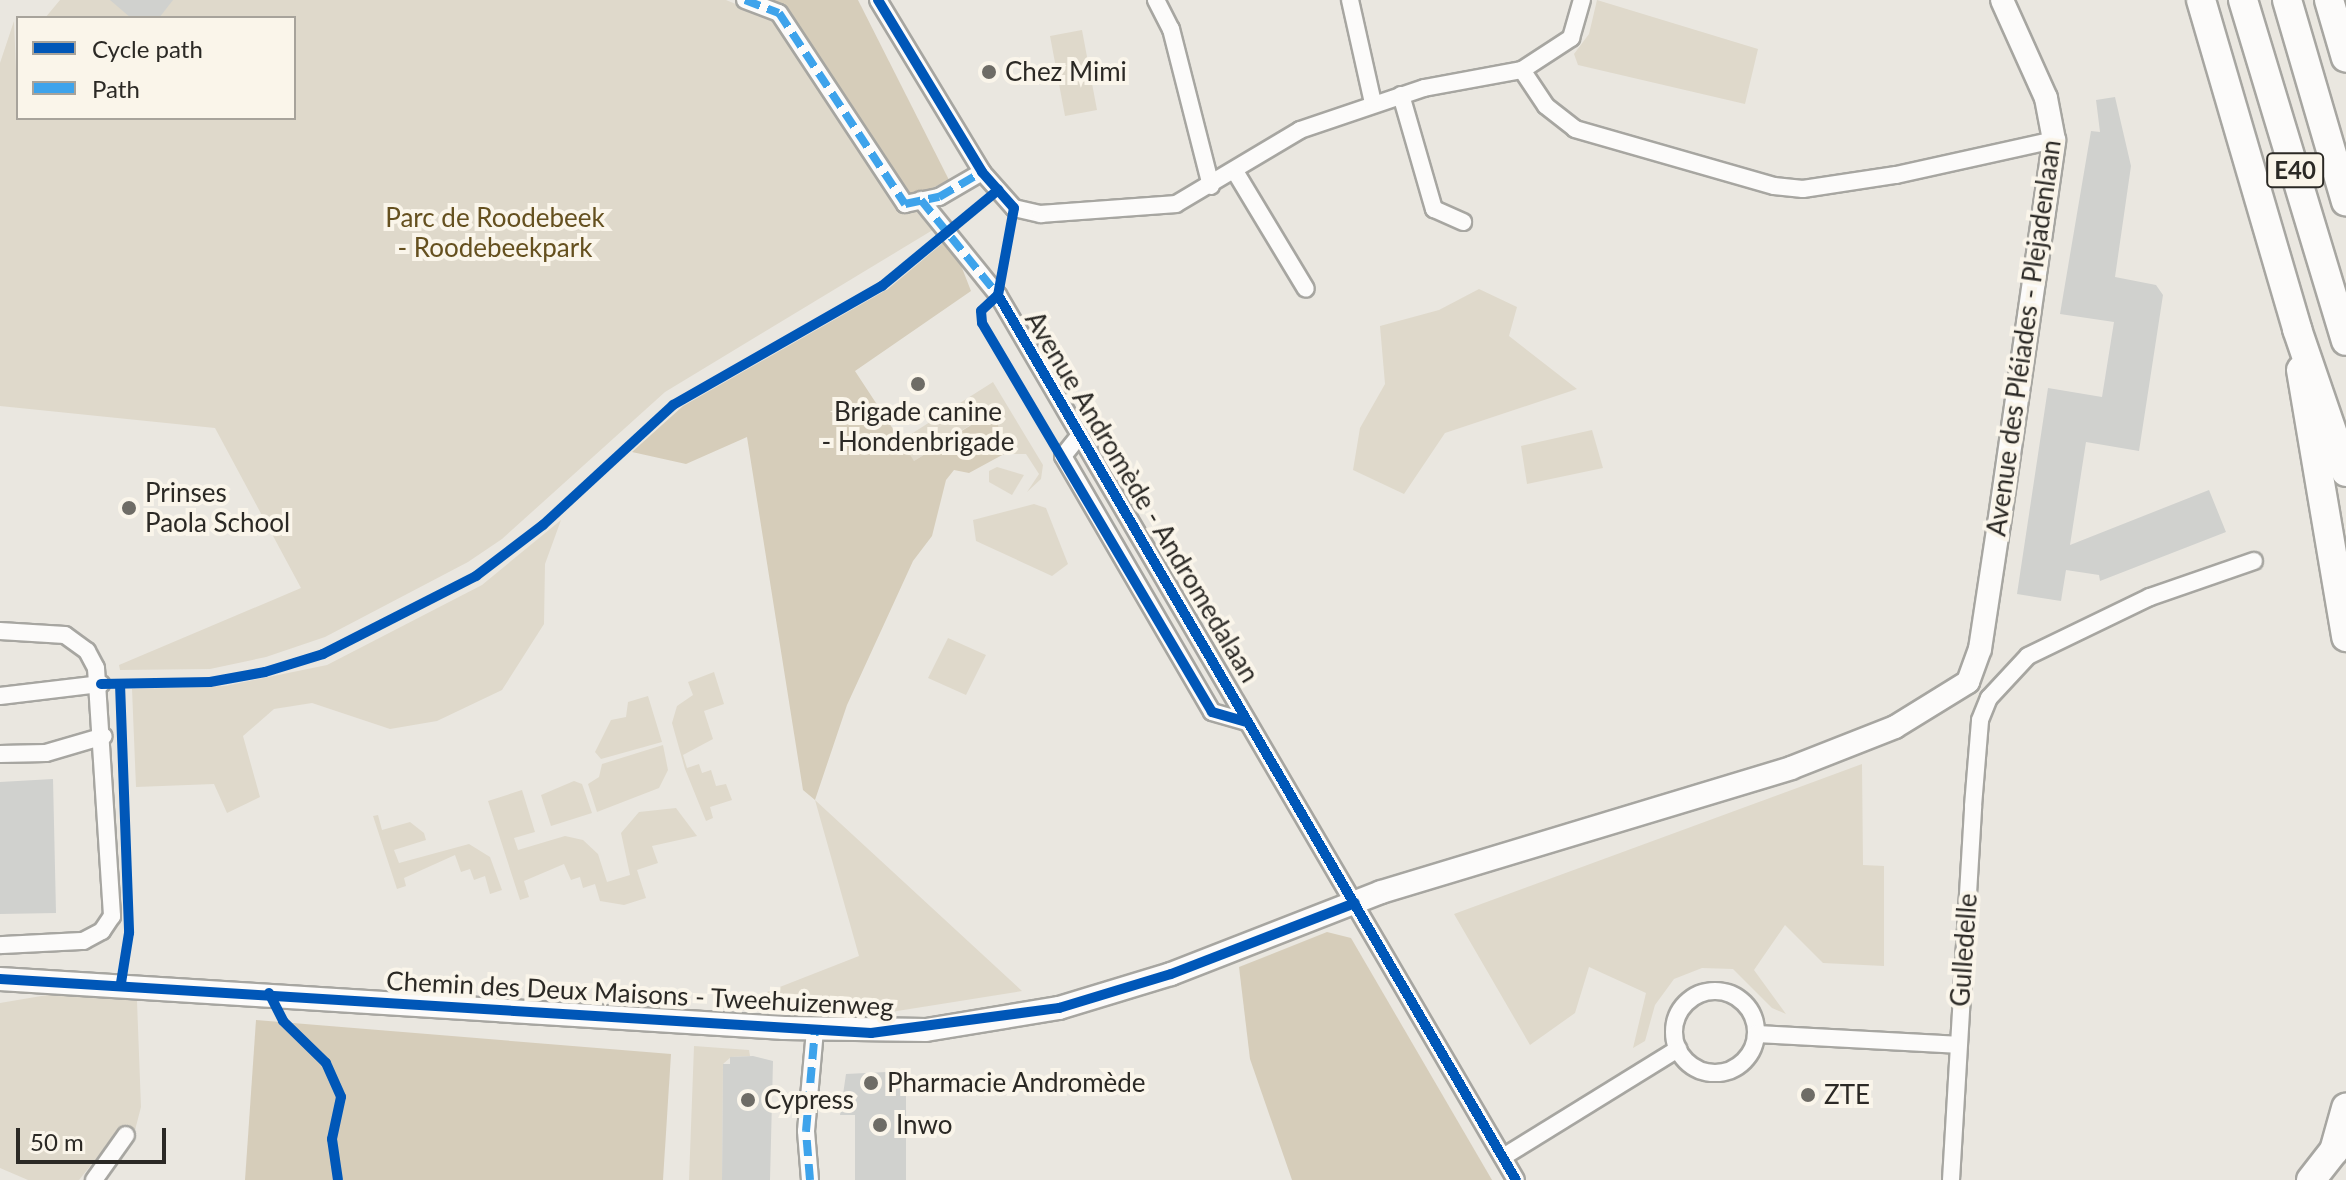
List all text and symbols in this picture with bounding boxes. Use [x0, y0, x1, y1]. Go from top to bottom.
legend [16, 16, 296, 120]
text: Cycle path [92, 34, 203, 63]
place label: Chez Mimi [1005, 56, 1127, 88]
marker: Chez Mimi [980, 63, 998, 81]
text: Path [92, 74, 140, 103]
street label: Avenue des Pléiades - Plejadenlaan [1981, 138, 2067, 538]
road number: E40 [2265, 150, 2325, 190]
park label: Parc de Roodebeek - Roodebeekpark [385, 202, 605, 264]
street label: Avenue Andromède - Andromedalaan [1018, 305, 1266, 689]
marker: Brigade canine - Hondenbrigade [909, 375, 927, 393]
place label: Brigade canine - Hondenbrigade [822, 396, 1014, 458]
place label: Prinses Paola School [145, 477, 290, 538]
marker: Prinses Paola School [120, 499, 138, 517]
street label: Gulledelle [1944, 892, 1984, 1008]
street label: Chemin des Deux Maisons - Tweehuizenweg [385, 965, 895, 1023]
place label: Pharmacie Andromède [887, 1067, 1146, 1099]
marker: Pharmacie Andromède [862, 1074, 880, 1092]
place label: ZTE [1824, 1079, 1870, 1111]
place label: Cypress [764, 1084, 854, 1116]
marker: ZTE [1799, 1086, 1817, 1104]
marker: Cypress [739, 1091, 757, 1109]
place label: Inwo [896, 1109, 953, 1141]
scale bar [20, 1112, 170, 1162]
marker: Inwo [871, 1116, 889, 1134]
text: 50 m [30, 1127, 84, 1156]

